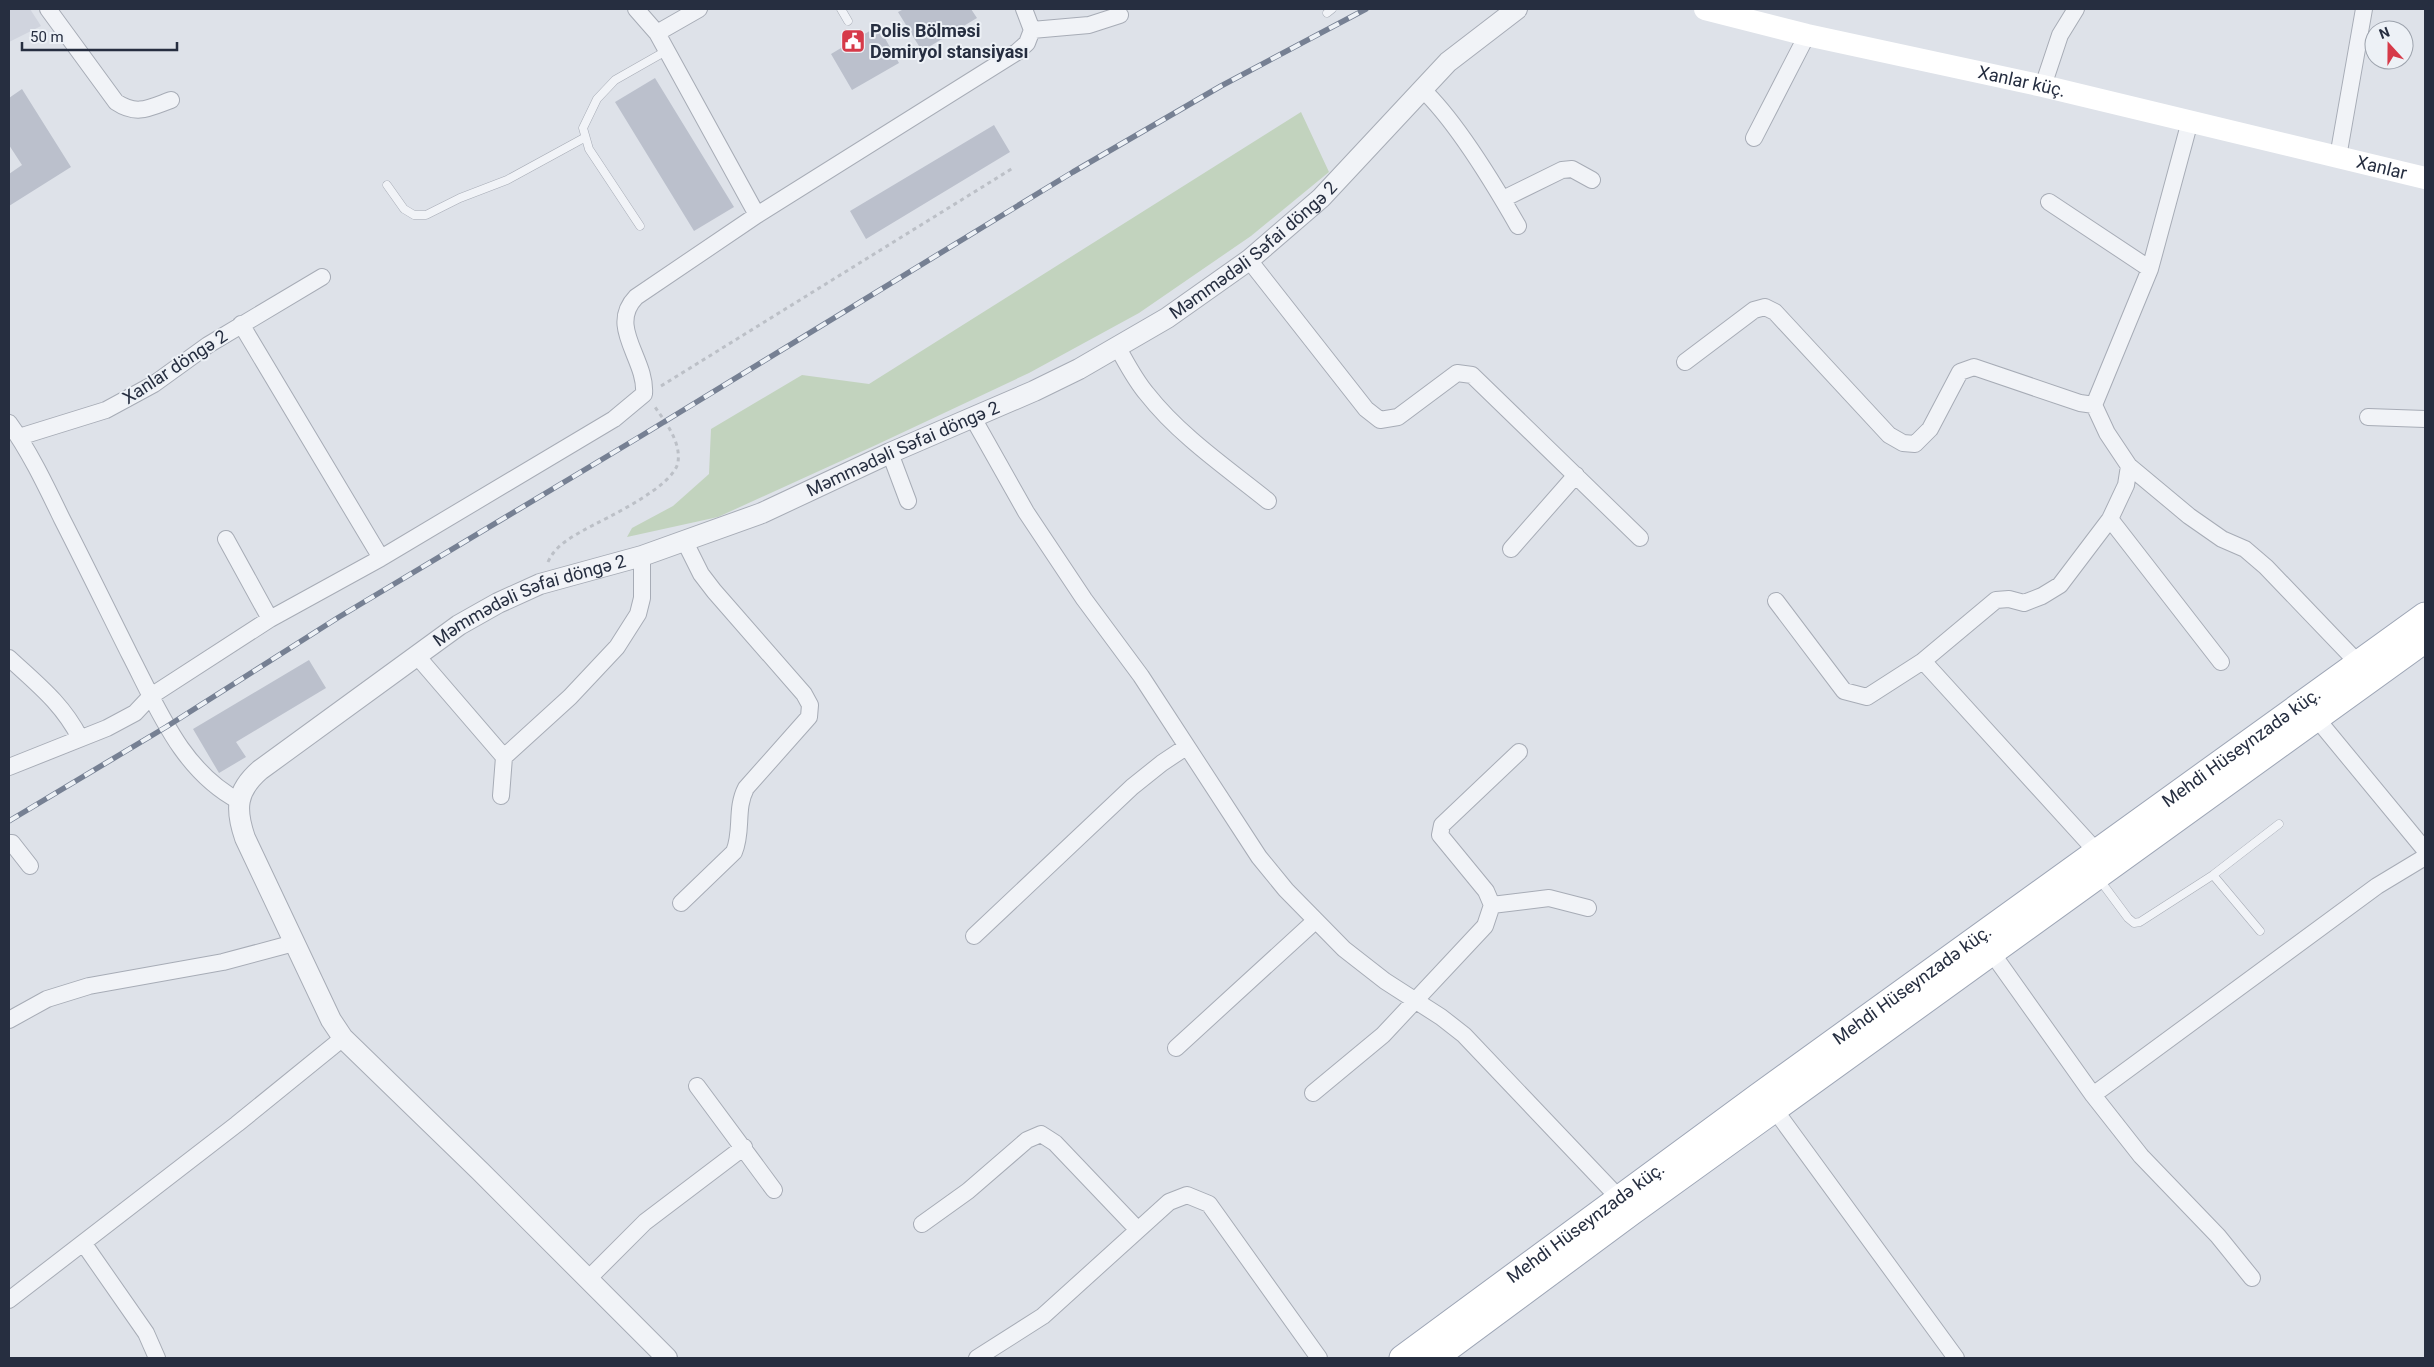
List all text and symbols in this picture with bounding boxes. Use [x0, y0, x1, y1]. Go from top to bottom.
scale bar [22, 20, 178, 52]
place label: Polis Bölməsi Dəmiryol stansiyası [870, 20, 1028, 62]
north arrow [2364, 20, 2414, 70]
text: N [2377, 24, 2392, 42]
text: 50 m [30, 28, 64, 46]
public building icon: Polis Bölməsi Dəmiryol stansiyası [840, 28, 866, 54]
street label: Xanlar küç. [1976, 61, 2068, 101]
street label: Xanlar [2354, 151, 2409, 183]
street label: Məmmədəli Səfai döngə 2 [1165, 177, 1341, 323]
street label: Xanlar döngə 2 [119, 325, 231, 408]
street label: Məmmədəli Səfai döngə 2 [803, 396, 1002, 501]
street label: Məmmədəli Səfai döngə 2 [429, 550, 628, 650]
street label: Mehdi Hüseynzadə küç. [2158, 683, 2324, 811]
street label: Mehdi Hüseynzadə küç. [1828, 920, 1995, 1049]
street label: Mehdi Hüseynzadə küç. [1502, 1158, 1668, 1287]

